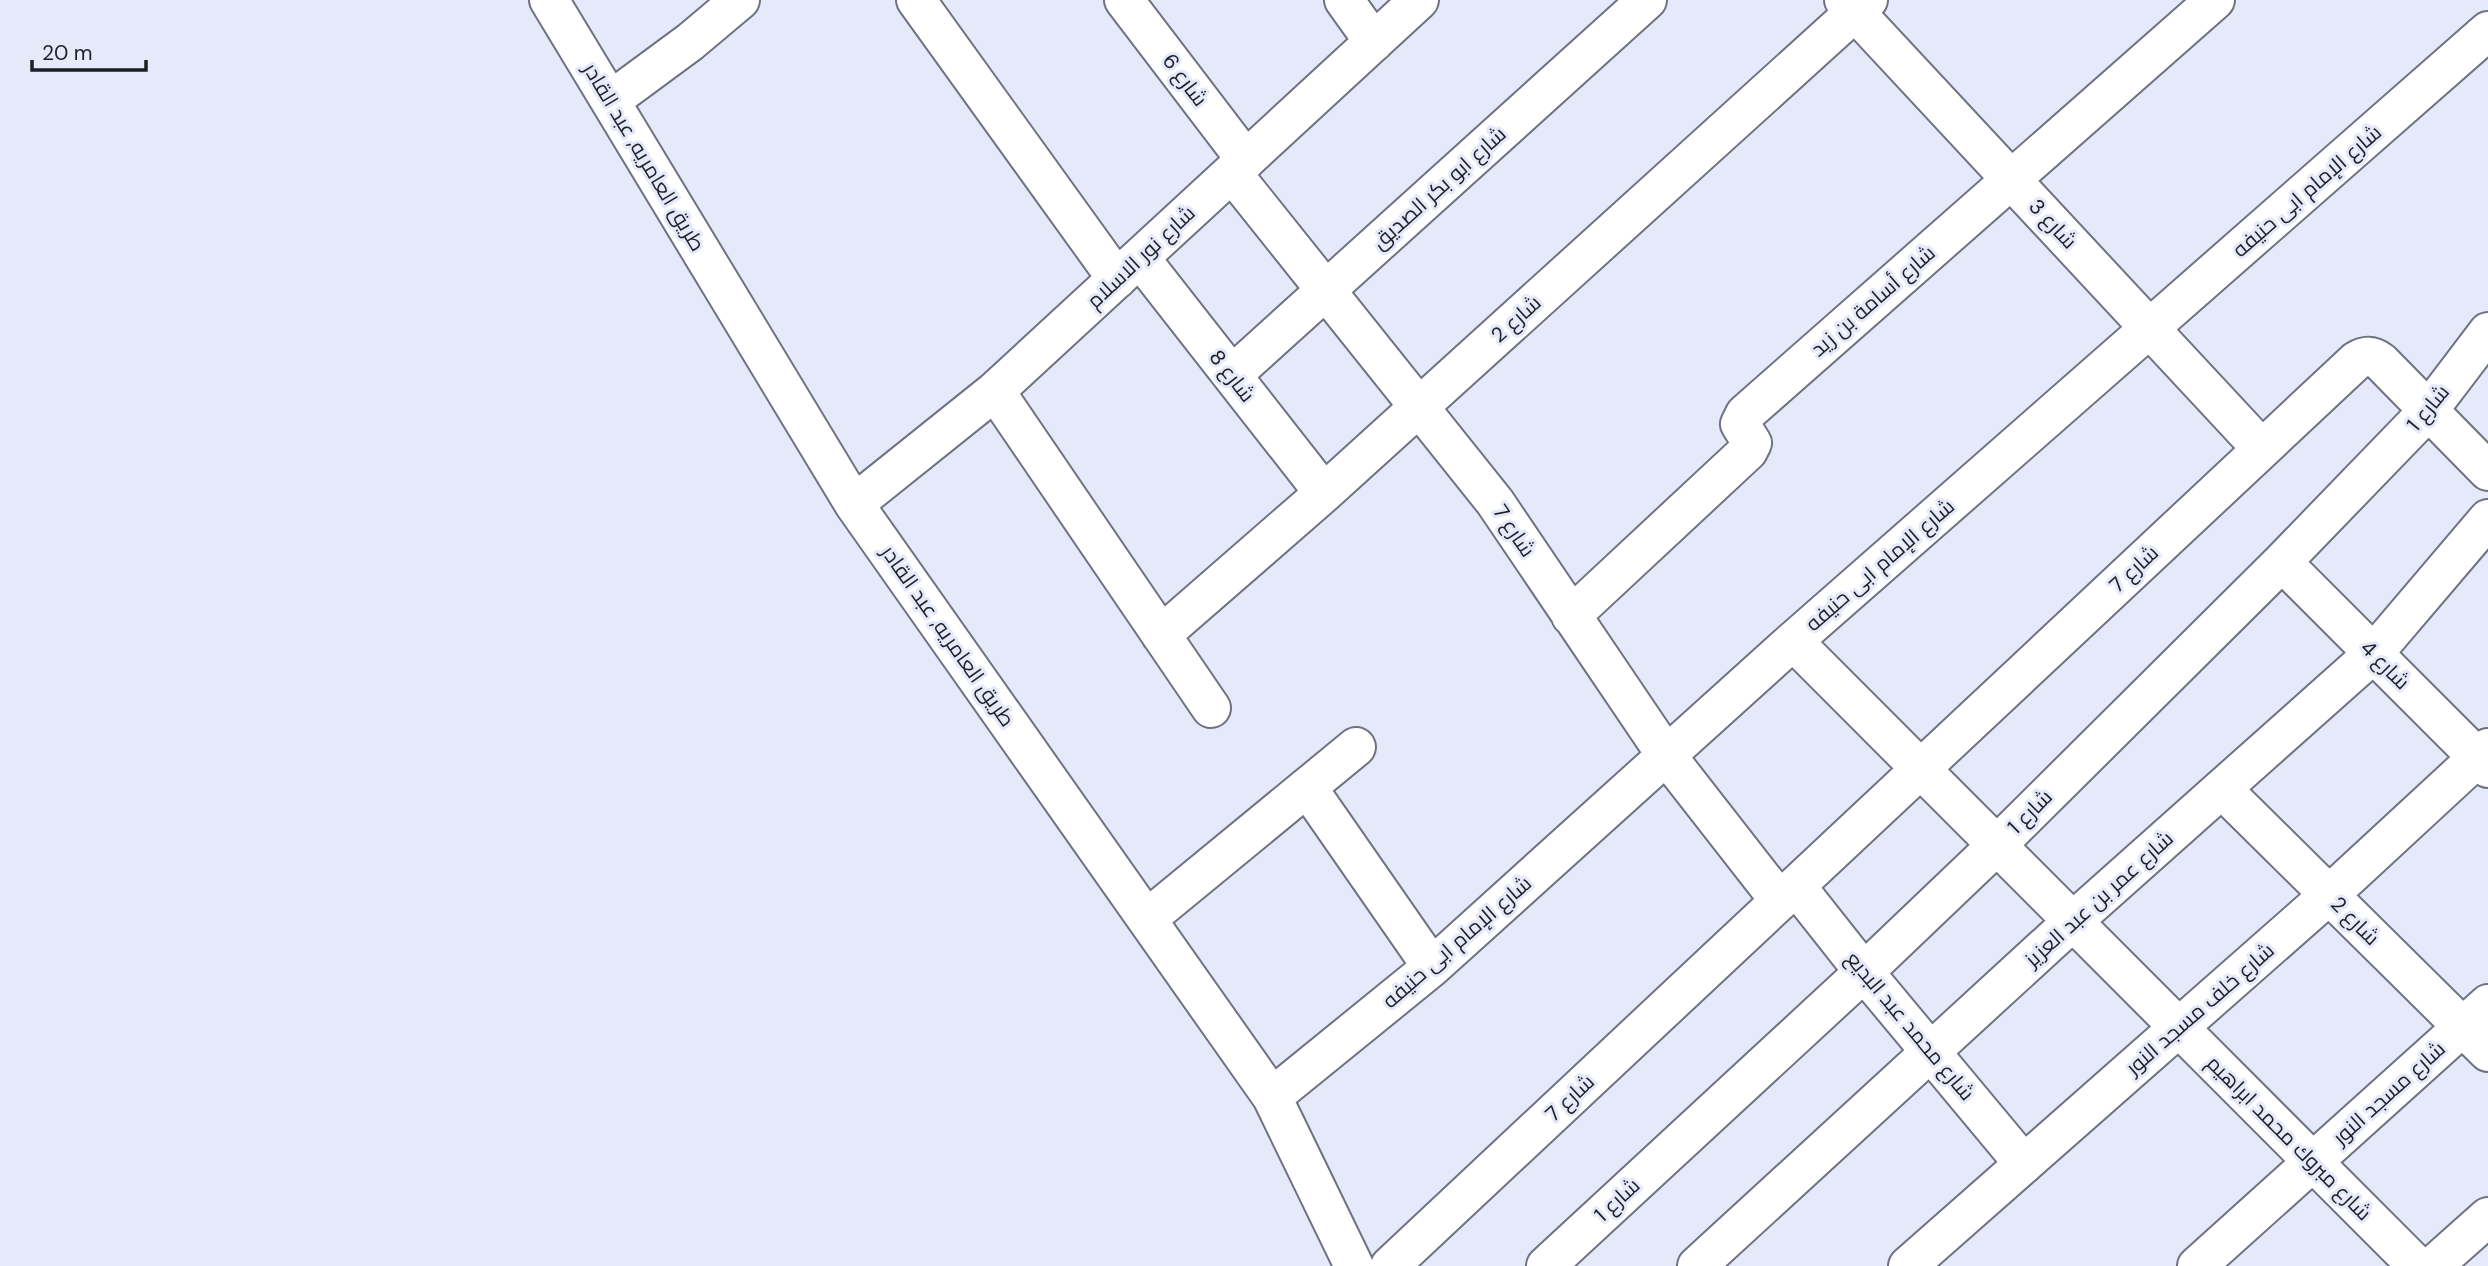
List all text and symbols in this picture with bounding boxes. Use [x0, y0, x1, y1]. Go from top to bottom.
scale bar [32, 28, 145, 72]
text: 20 m [42, 39, 93, 67]
street label: شارع 6 [1156, 48, 1214, 112]
street label: طريق العامريه, عبد القادر [576, 57, 711, 256]
street label: شارع الإمام ابى حنيفه [2227, 118, 2387, 264]
street label: شارع ابو بكر الصديق [1366, 120, 1512, 256]
street label: شارع 3 [2023, 193, 2083, 255]
street label: شارع نور الاسلام [1081, 199, 1201, 315]
street label: شارع أسامة بن زيد [1805, 239, 1941, 363]
street label: شارع 2 [1485, 289, 1547, 349]
street label: شارع 8 [1203, 344, 1261, 408]
street label: شارع 1 [2400, 379, 2456, 437]
street label: شارع الإمام ابى حنيفه [1800, 492, 1960, 638]
street label: شارع 7 [1486, 499, 1542, 563]
street label: طريق العامريه, عبد القادر [874, 539, 1021, 732]
street label: شارع 7 [2103, 539, 2165, 599]
street label: شارع 4 [2354, 634, 2416, 696]
street label: شارع 1 [2001, 783, 2059, 841]
street label: شارع عمر بن عبد العزيز [2018, 825, 2179, 974]
street label: شارع الإمام ابى حنيفه [1377, 869, 1537, 1015]
street label: شارع 2 [2324, 890, 2386, 952]
street label: شارع خلف مسجد النور [2119, 937, 2280, 1082]
street label: شارع محمد عبد البديع [1839, 946, 1981, 1106]
street label: شارع مسجد النور [2326, 1035, 2451, 1152]
street label: شارع مبروك محمد ابراهيم [2200, 1049, 2378, 1227]
street label: شارع 7 [1539, 1068, 1601, 1128]
street label: شارع 1 [1588, 1172, 1646, 1228]

